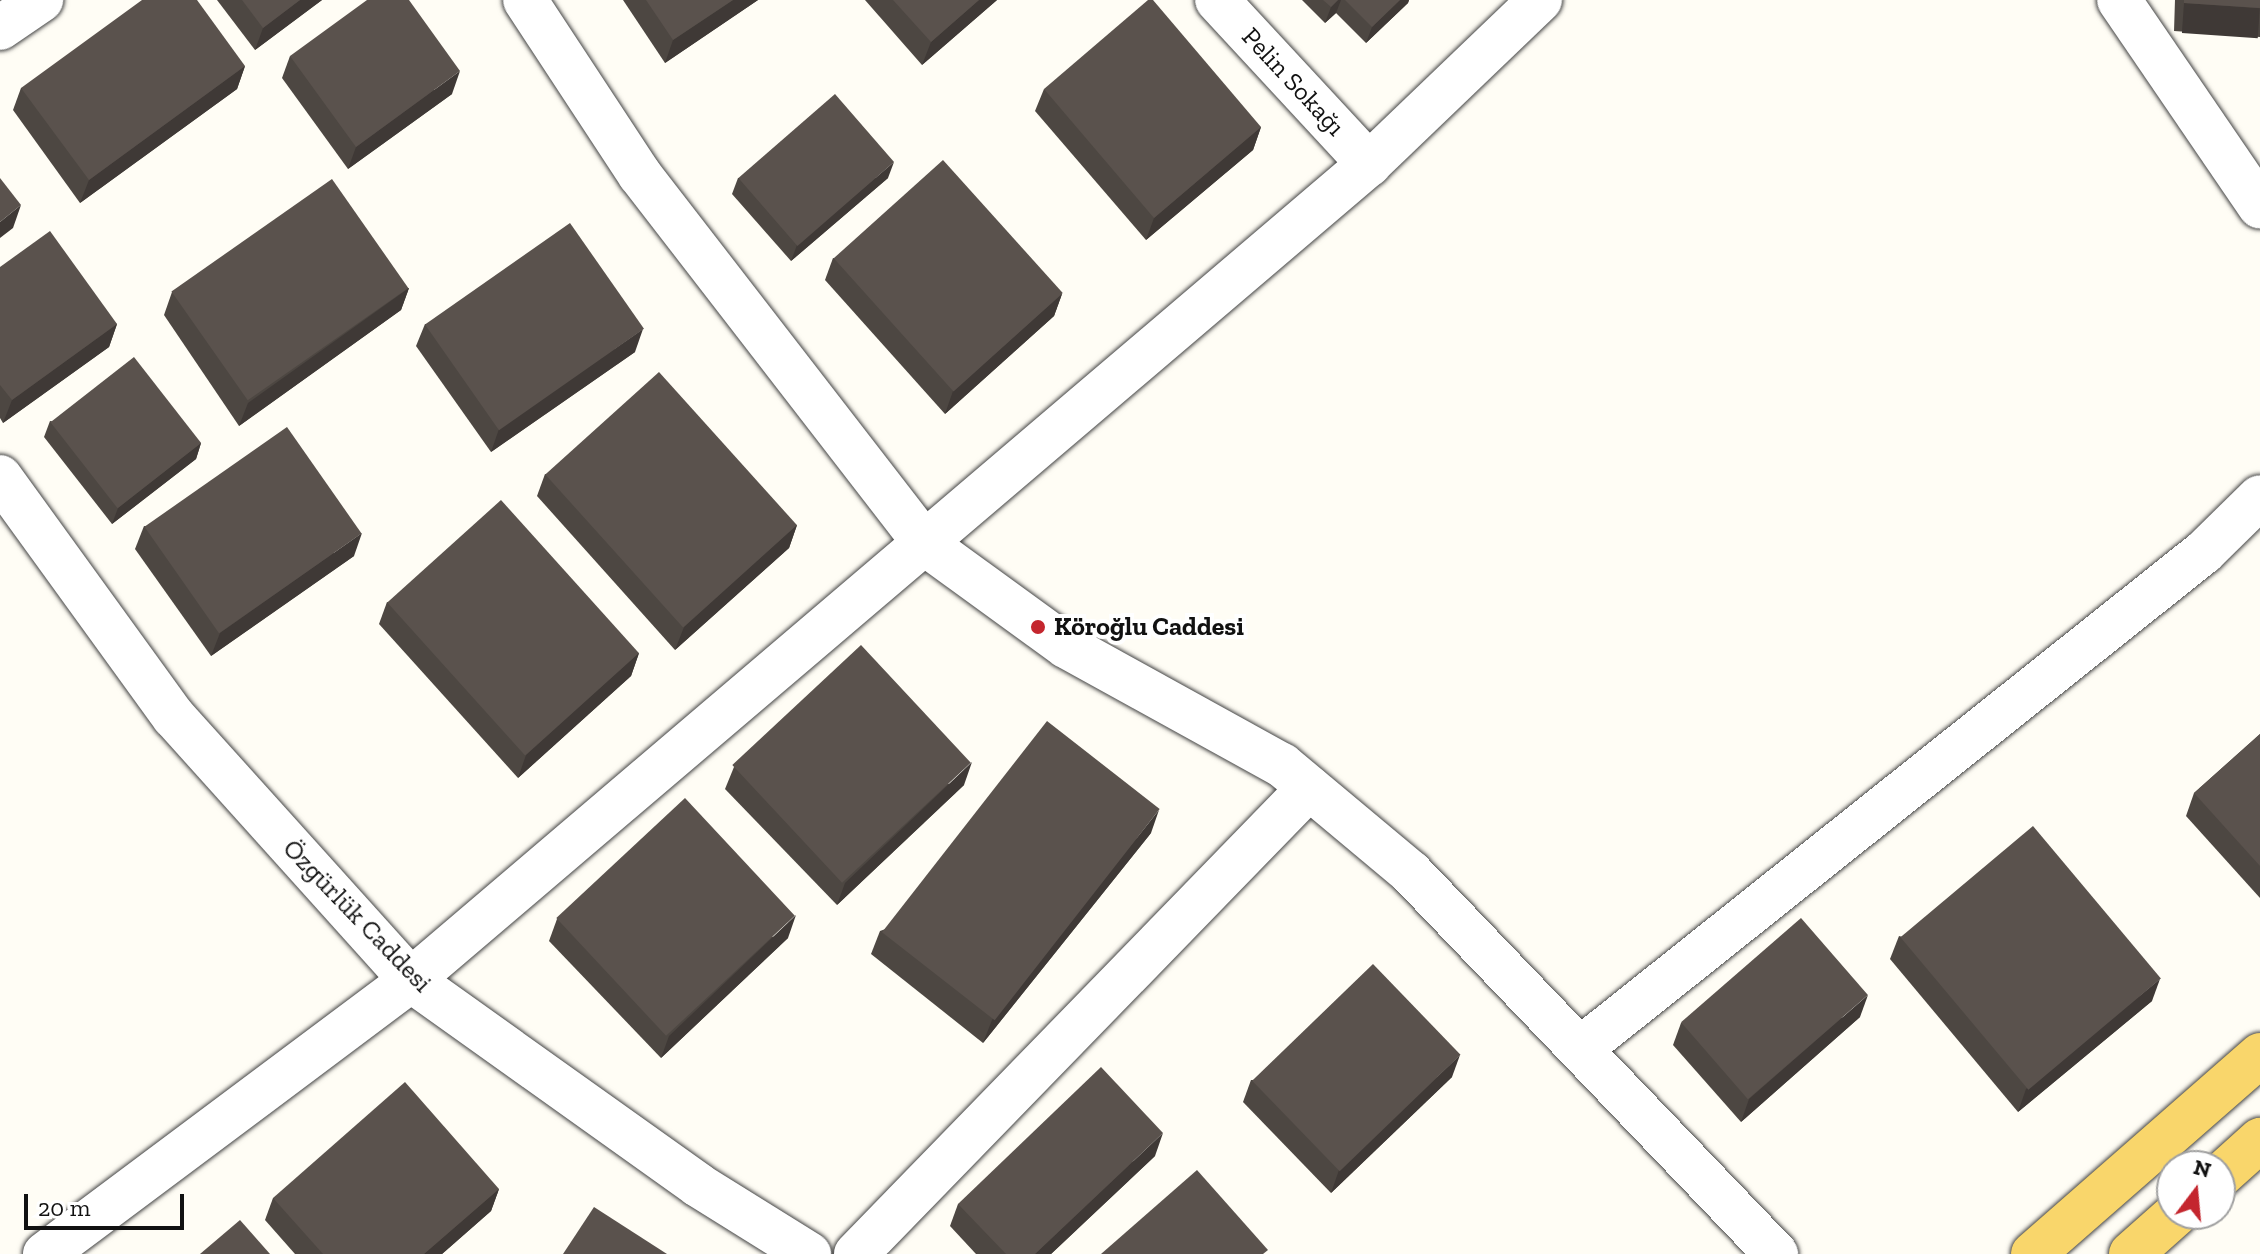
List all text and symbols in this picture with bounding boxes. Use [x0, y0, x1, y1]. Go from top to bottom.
street label: Pelin Sokağı [1235, 21, 1351, 143]
place label: Köroğlu Caddesi [1054, 611, 1244, 643]
marker: Köroğlu Caddesi [1029, 618, 1047, 636]
street label: Özgürlük Caddesi [276, 833, 438, 999]
north arrow [2156, 1150, 2236, 1230]
text: N [2190, 1153, 2214, 1184]
scale bar [28, 1178, 188, 1228]
text: 20 m [38, 1193, 90, 1222]

